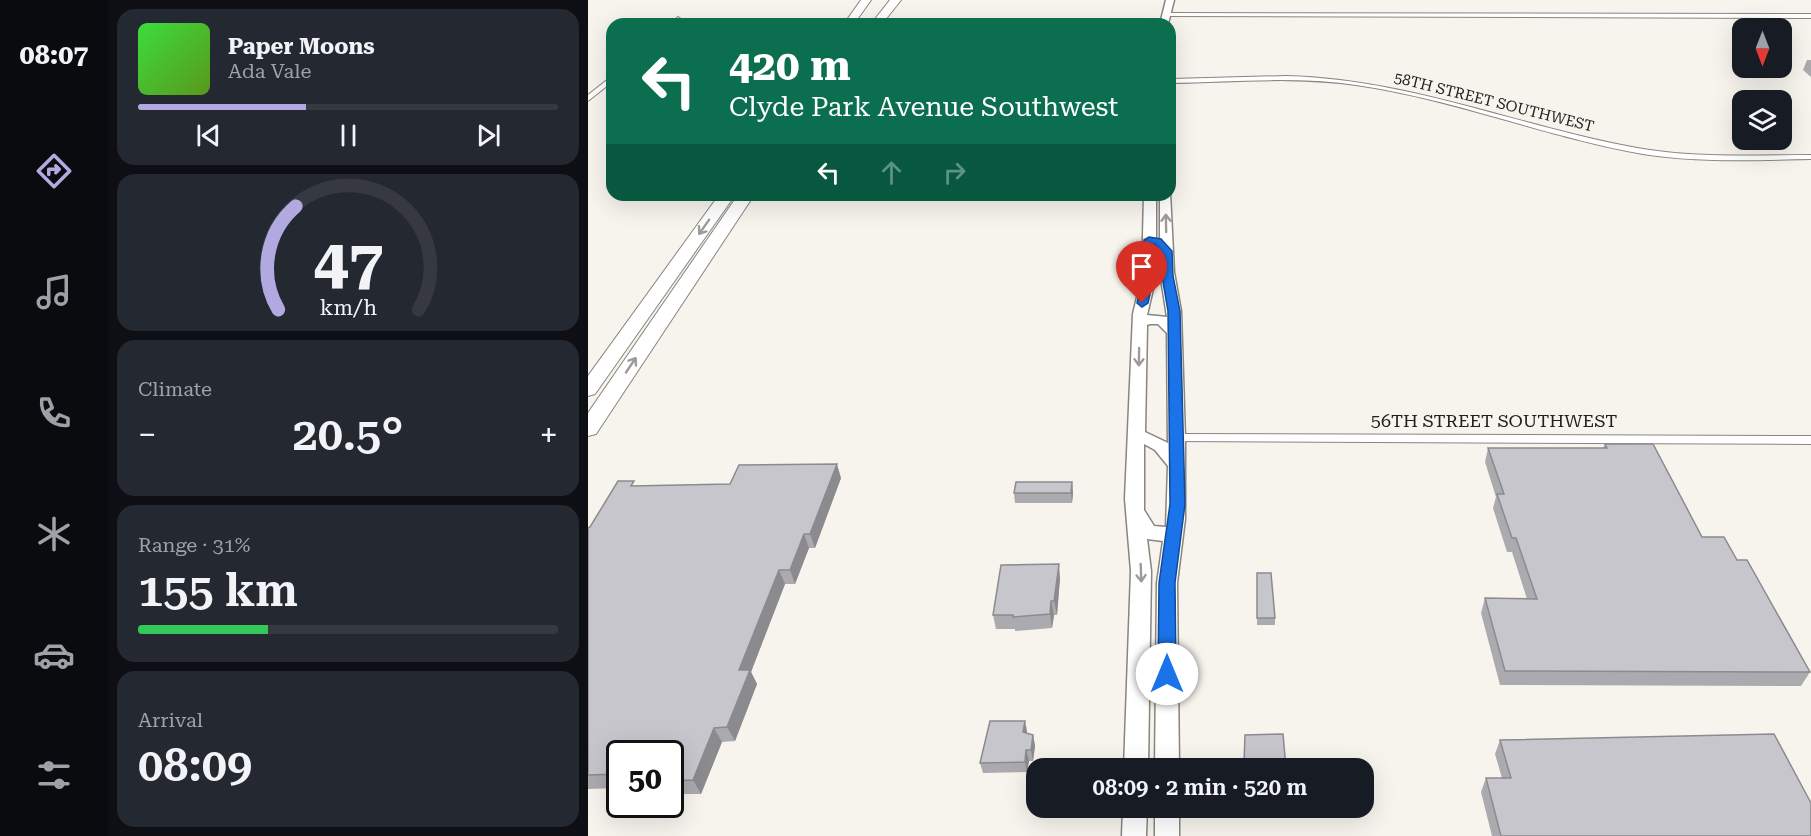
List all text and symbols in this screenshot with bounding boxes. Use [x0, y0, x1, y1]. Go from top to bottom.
north arrow [1732, 18, 1792, 78]
map controls [1732, 18, 1792, 150]
text: Paper Moons [228, 34, 375, 59]
text: 08:07 [20, 39, 88, 71]
text: 420 m [729, 41, 851, 90]
icon: left [630, 42, 708, 120]
text: Ada Vale [228, 59, 311, 83]
street label: 58TH STREET SOUTHWEST [1392, 68, 1596, 136]
button: layers [1732, 90, 1792, 150]
text: Clyde Park Avenue Southwest [729, 91, 1118, 123]
icon: previous [192, 119, 225, 152]
icon: pause [332, 119, 365, 152]
icon: next [472, 119, 505, 152]
icon: directions [33, 150, 75, 192]
icon: left [812, 156, 845, 189]
icon: ahead [875, 156, 908, 189]
icon: right [938, 156, 971, 189]
one-way arrow [1161, 214, 1172, 234]
one-way arrow [698, 218, 710, 234]
text: 47 [313, 226, 383, 299]
pin [1116, 241, 1167, 303]
icon: arrive [1125, 250, 1158, 283]
icon: music [33, 271, 75, 313]
text: km/h [319, 295, 377, 320]
one-way arrow [1134, 347, 1145, 367]
one-way arrow [625, 358, 637, 374]
text: Climate [138, 377, 212, 401]
icon: phone [33, 392, 75, 434]
text: 20.5° [292, 408, 404, 461]
street label: 56TH STREET SOUTHWEST [1371, 410, 1617, 431]
text: − [138, 415, 156, 454]
text: + [540, 415, 558, 454]
icon: climate [33, 513, 75, 555]
text: Range · 31% [138, 533, 250, 557]
one-way arrow [1135, 562, 1146, 582]
text: 155 km [138, 564, 298, 617]
icon: car [33, 634, 75, 676]
position arrow [1135, 642, 1199, 706]
text: Arrival [138, 708, 203, 732]
text: 08:09 [138, 739, 252, 792]
speed limit sign: 50 [606, 740, 684, 818]
icon: filters [33, 754, 75, 796]
text: 08:09 · 2 min · 520 m [1093, 775, 1307, 800]

